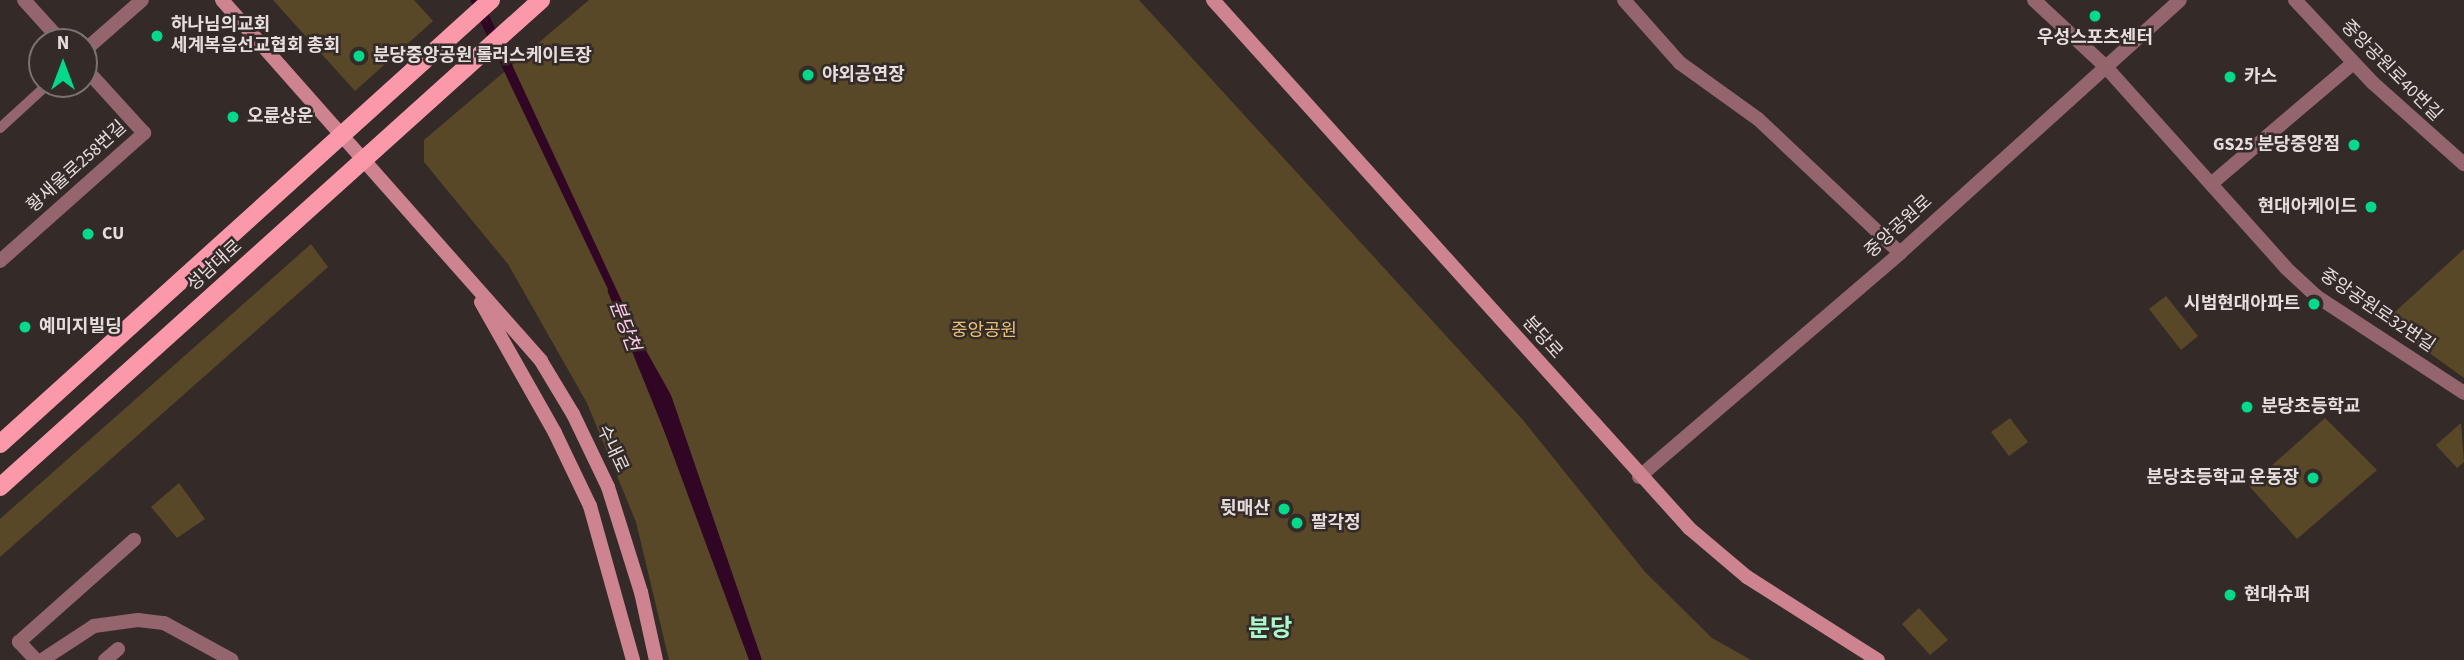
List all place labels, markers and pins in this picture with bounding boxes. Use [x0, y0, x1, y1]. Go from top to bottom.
marker: 우성스포츠센터 [2087, 8, 2103, 24]
place label: 하나님의교회 세계복음선교협회 총회 [171, 15, 340, 58]
place label: 우성스포츠센터 [2037, 27, 2153, 49]
marker: 하나님의교회 세계복음선교협회 총회 [149, 28, 165, 44]
place label: 분당중앙공원 롤러스케이트장 [373, 45, 592, 67]
marker: 분당중앙공원 롤러스케이트장 [351, 48, 367, 64]
place label: 야외공연장 [822, 64, 905, 86]
place label: 카스 [2244, 66, 2277, 88]
marker: 야외공연장 [800, 67, 816, 83]
marker: 카스 [2222, 69, 2238, 85]
place label: 오륜상운 [247, 106, 313, 128]
marker: 오륜상운 [225, 109, 241, 125]
place label: GS25 분당중앙점 [2213, 134, 2340, 156]
marker: GS25 분당중앙점 [2346, 137, 2362, 153]
place label: 현대아케이드 [2258, 196, 2357, 218]
marker: 현대아케이드 [2363, 199, 2379, 215]
place label: CU [102, 223, 124, 245]
marker: CU [80, 226, 96, 242]
place label: 시범현대아파트 [2184, 293, 2300, 315]
marker: 시범현대아파트 [2306, 296, 2322, 312]
place label: 예미지빌딩 [39, 316, 122, 338]
marker: 예미지빌딩 [17, 319, 33, 335]
place label: 분당초등학교 [2261, 396, 2360, 418]
marker: 분당초등학교 [2239, 399, 2255, 415]
place label: 분당초등학교 운동장 [2146, 467, 2299, 489]
marker: 분당초등학교 운동장 [2305, 470, 2321, 486]
place label: 뒷매산 [1220, 498, 1270, 520]
marker: 뒷매산 [1276, 501, 1292, 517]
place label: 팔각정 [1311, 512, 1361, 534]
marker: 팔각정 [1289, 515, 1305, 531]
place label: 현대슈퍼 [2244, 584, 2310, 606]
marker: 현대슈퍼 [2222, 587, 2238, 603]

